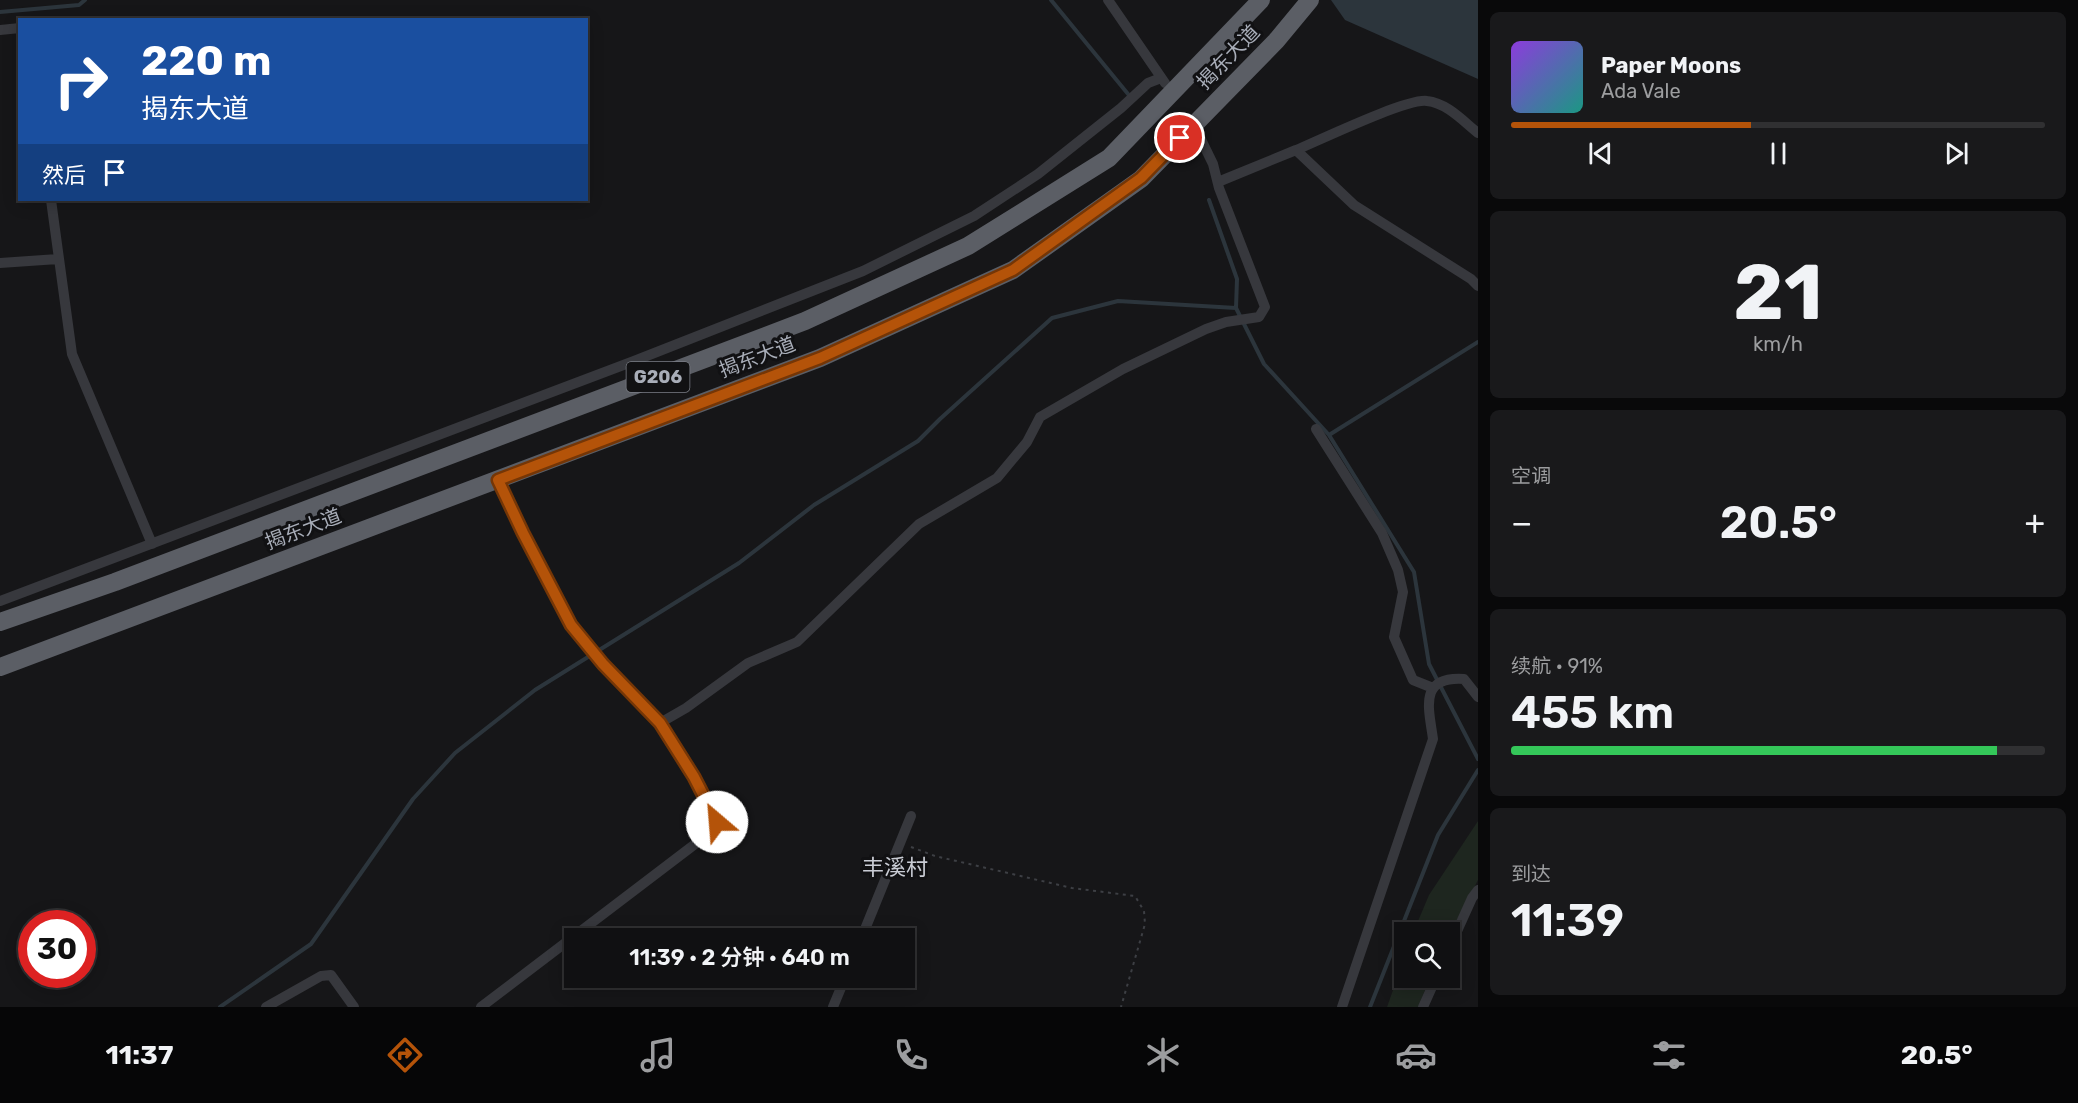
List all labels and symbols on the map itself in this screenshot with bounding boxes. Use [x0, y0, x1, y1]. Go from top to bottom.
street label: 揭东大道 [1192, 20, 1264, 94]
pin [1154, 112, 1205, 163]
street label: 揭东大道 [715, 331, 799, 383]
road number: G206 [626, 362, 690, 392]
street label: 揭东大道 [261, 503, 345, 555]
position arrow [685, 790, 749, 854]
district label: 丰溪村 [862, 854, 928, 881]
speed limit sign: 30 [18, 910, 96, 988]

